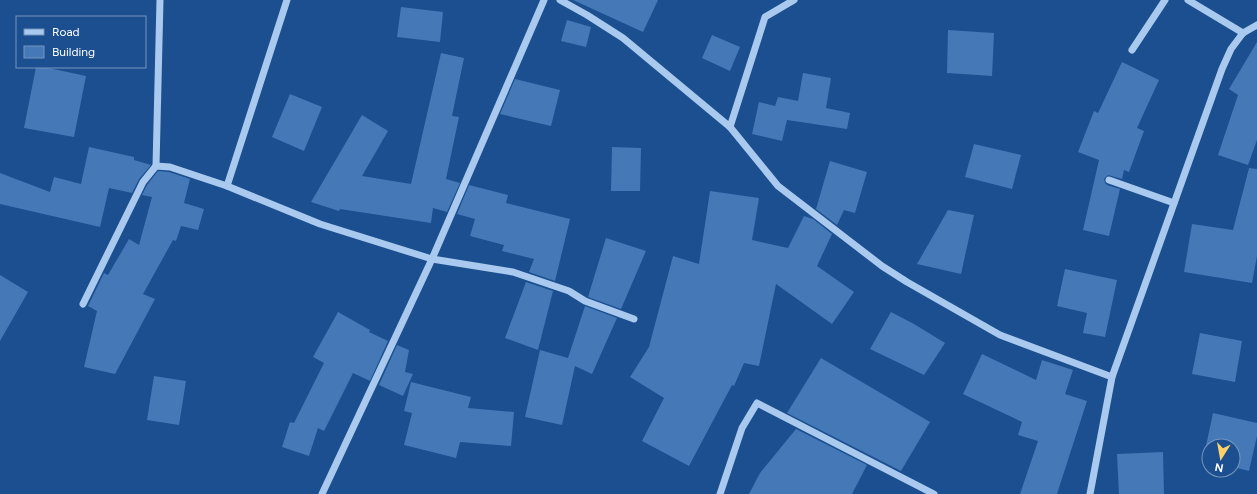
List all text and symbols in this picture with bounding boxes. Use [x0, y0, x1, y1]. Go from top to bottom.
legend [16, 16, 146, 68]
text: Road [52, 25, 80, 39]
text: Building [52, 45, 95, 59]
north arrow [1201, 438, 1241, 478]
text: N [1214, 460, 1225, 475]

